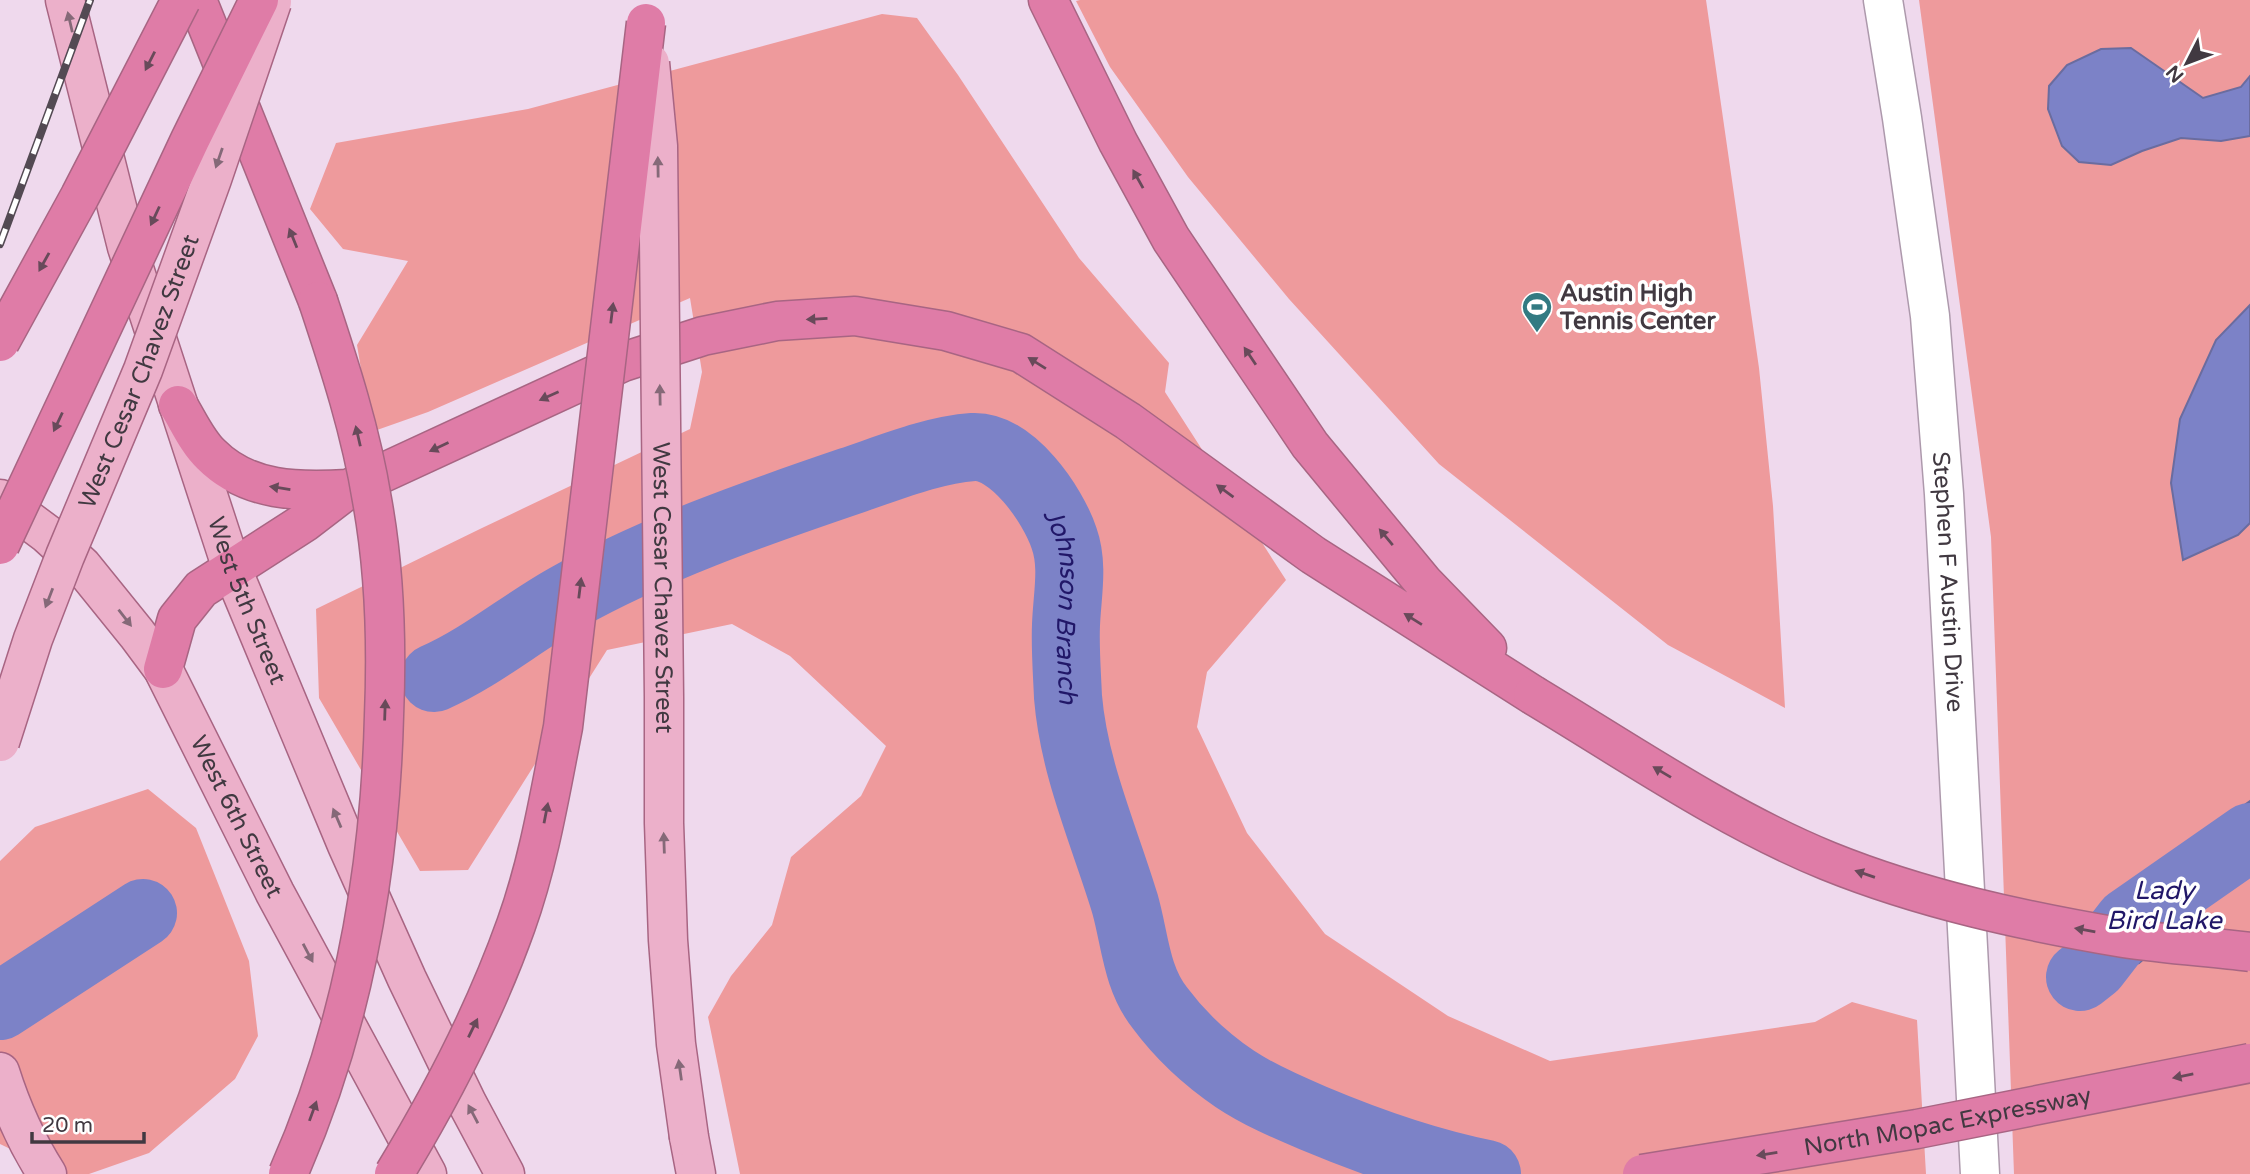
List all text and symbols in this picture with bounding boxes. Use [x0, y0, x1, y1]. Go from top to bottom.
one-way arrow [64, 11, 75, 33]
north arrow [2152, 28, 2222, 98]
one-way arrow [144, 51, 155, 71]
text: N [2162, 61, 2188, 87]
one-way arrow [213, 147, 224, 168]
one-way arrow [652, 156, 664, 178]
one-way arrow [1132, 169, 1144, 188]
one-way arrow [149, 206, 160, 226]
one-way arrow [287, 227, 298, 248]
street label: West Cesar Chavez Street [72, 231, 205, 513]
one-way arrow [38, 252, 50, 272]
place label: Austin High Tennis Center [1559, 279, 1716, 336]
sports icon: Austin High Tennis Center [1520, 290, 1554, 334]
one-way arrow [607, 302, 618, 324]
one-way arrow [806, 313, 828, 324]
one-way arrow [1243, 346, 1256, 366]
one-way arrow [1027, 357, 1047, 370]
one-way arrow [654, 384, 666, 406]
one-way arrow [538, 391, 559, 402]
one-way arrow [52, 411, 63, 432]
one-way arrow [353, 425, 364, 447]
one-way arrow [429, 441, 449, 453]
street label: West Cesar Chavez Street [647, 442, 679, 733]
street label: Stephen F Austin Drive [1926, 451, 1970, 713]
one-way arrow [269, 482, 291, 493]
one-way arrow [1216, 484, 1234, 498]
water label: Johnson Branch [1037, 502, 1085, 706]
street label: West 5th Street [201, 513, 293, 688]
one-way arrow [1379, 529, 1394, 546]
one-way arrow [575, 577, 586, 599]
one-way arrow [43, 588, 54, 609]
one-way arrow [118, 609, 133, 627]
one-way arrow [1404, 612, 1423, 625]
one-way arrow [379, 699, 390, 721]
street label: West 6th Street [184, 731, 289, 902]
one-way arrow [1653, 766, 1672, 779]
one-way arrow [541, 802, 552, 824]
one-way arrow [331, 808, 342, 829]
one-way arrow [659, 832, 670, 854]
one-way arrow [1855, 868, 1876, 879]
water label: Lady Bird Lake [2106, 875, 2223, 936]
one-way arrow [2074, 925, 2096, 936]
one-way arrow [302, 943, 313, 963]
one-way arrow [468, 1018, 479, 1038]
one-way arrow [674, 1059, 685, 1081]
one-way arrow [2172, 1071, 2194, 1082]
street label: North Mopac Expressway [1802, 1080, 2094, 1162]
scale bar [32, 1100, 144, 1144]
one-way arrow [308, 1100, 319, 1121]
one-way arrow [467, 1104, 479, 1124]
text: 20 m [42, 1113, 93, 1138]
one-way arrow [1756, 1149, 1778, 1160]

